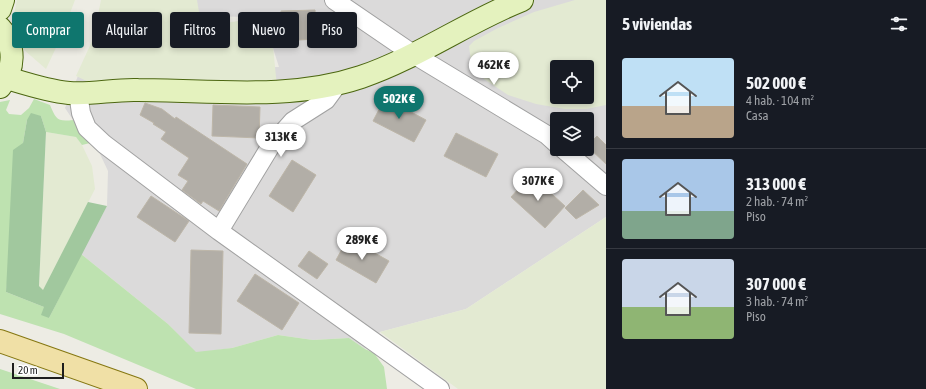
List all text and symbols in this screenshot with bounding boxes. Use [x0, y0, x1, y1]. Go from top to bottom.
chip: Comprar [12, 12, 84, 48]
chip: Alquilar [92, 12, 162, 48]
chip: Filtros [170, 12, 230, 48]
chip: Nuevo [238, 12, 299, 48]
chip: Piso [307, 12, 357, 48]
icon: filters [888, 13, 910, 35]
text: 5 viviendas [622, 14, 692, 34]
pin: 462K € [461, 52, 527, 86]
text: 462K € [478, 57, 510, 72]
map controls [550, 60, 594, 156]
button: locate [550, 60, 594, 104]
text: 502 000 € [746, 73, 806, 93]
icon: home [654, 74, 702, 122]
pin: 502K € [366, 86, 432, 120]
text: 502K € [383, 91, 415, 106]
text: 4 hab. · 104 m² [746, 93, 814, 108]
text: Casa [746, 108, 769, 123]
button: layers [550, 112, 594, 156]
pin: 313K € [248, 124, 314, 158]
text: 313K € [265, 129, 297, 144]
pin: 307K € [505, 168, 571, 202]
text: 307K € [522, 173, 554, 188]
text: 313 000 € [746, 174, 806, 194]
icon: home [654, 175, 702, 223]
text: 2 hab. · 74 m² [746, 194, 808, 209]
text: Piso [746, 209, 766, 224]
pin: 289K € [329, 227, 395, 261]
text: 289K € [346, 232, 378, 247]
text: 307 000 € [746, 274, 806, 294]
icon: home [654, 275, 702, 323]
text: 3 hab. · 74 m² [746, 294, 808, 309]
text: Piso [746, 309, 766, 324]
scale bar [12, 361, 64, 380]
text: 20 m [18, 364, 38, 376]

